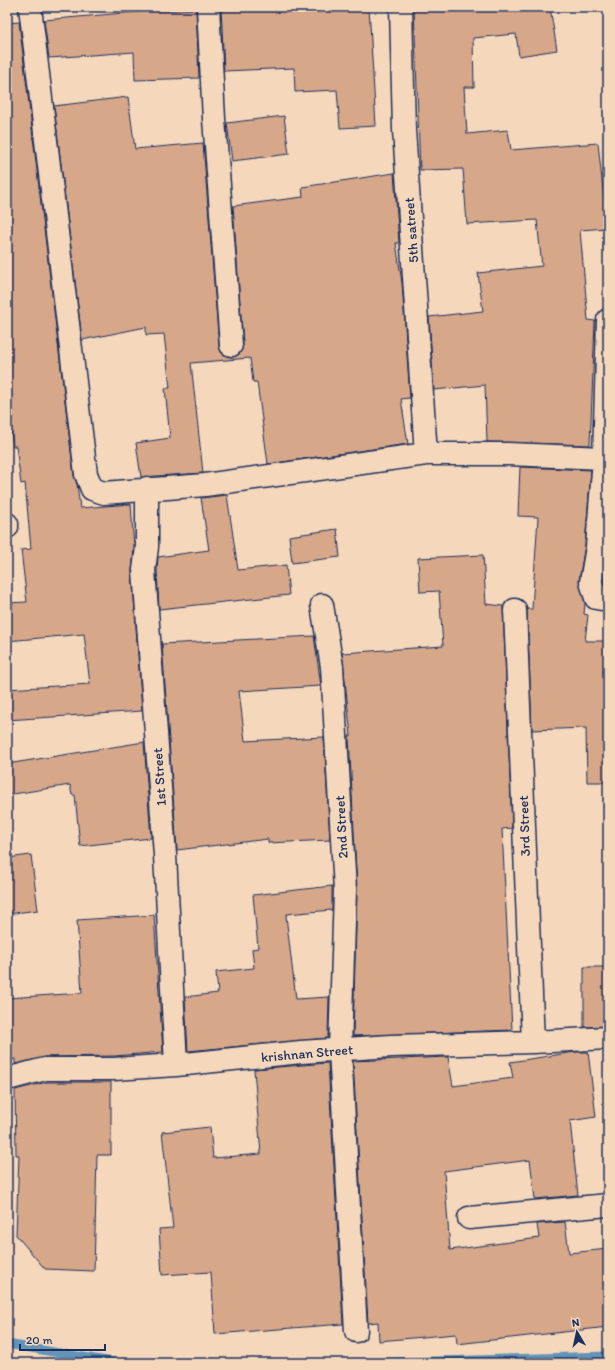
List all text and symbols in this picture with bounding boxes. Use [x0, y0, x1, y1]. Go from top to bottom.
street label: 5th satreet [401, 197, 422, 263]
street label: 1st Street [149, 747, 170, 807]
street label: 2nd Street [331, 795, 352, 859]
street label: 3rd Street [515, 795, 534, 857]
street label: krishnan Street [260, 1041, 354, 1066]
north arrow [557, 1312, 597, 1352]
text: N [571, 1316, 580, 1330]
scale bar [20, 1326, 105, 1352]
text: 20 m [26, 1333, 53, 1347]

